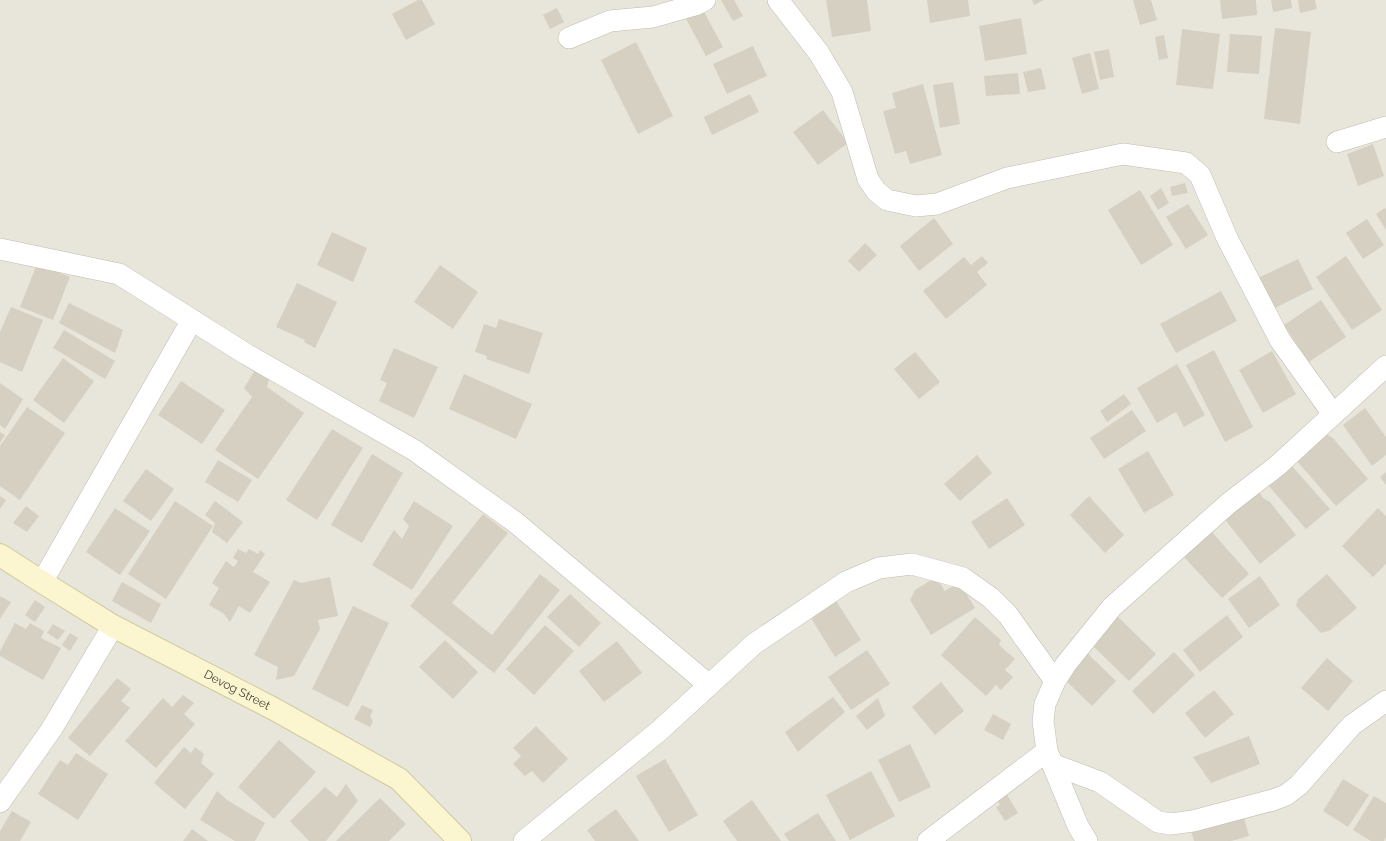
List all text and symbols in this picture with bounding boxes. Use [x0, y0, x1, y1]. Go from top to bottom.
street label: Devog Street [202, 667, 273, 713]

